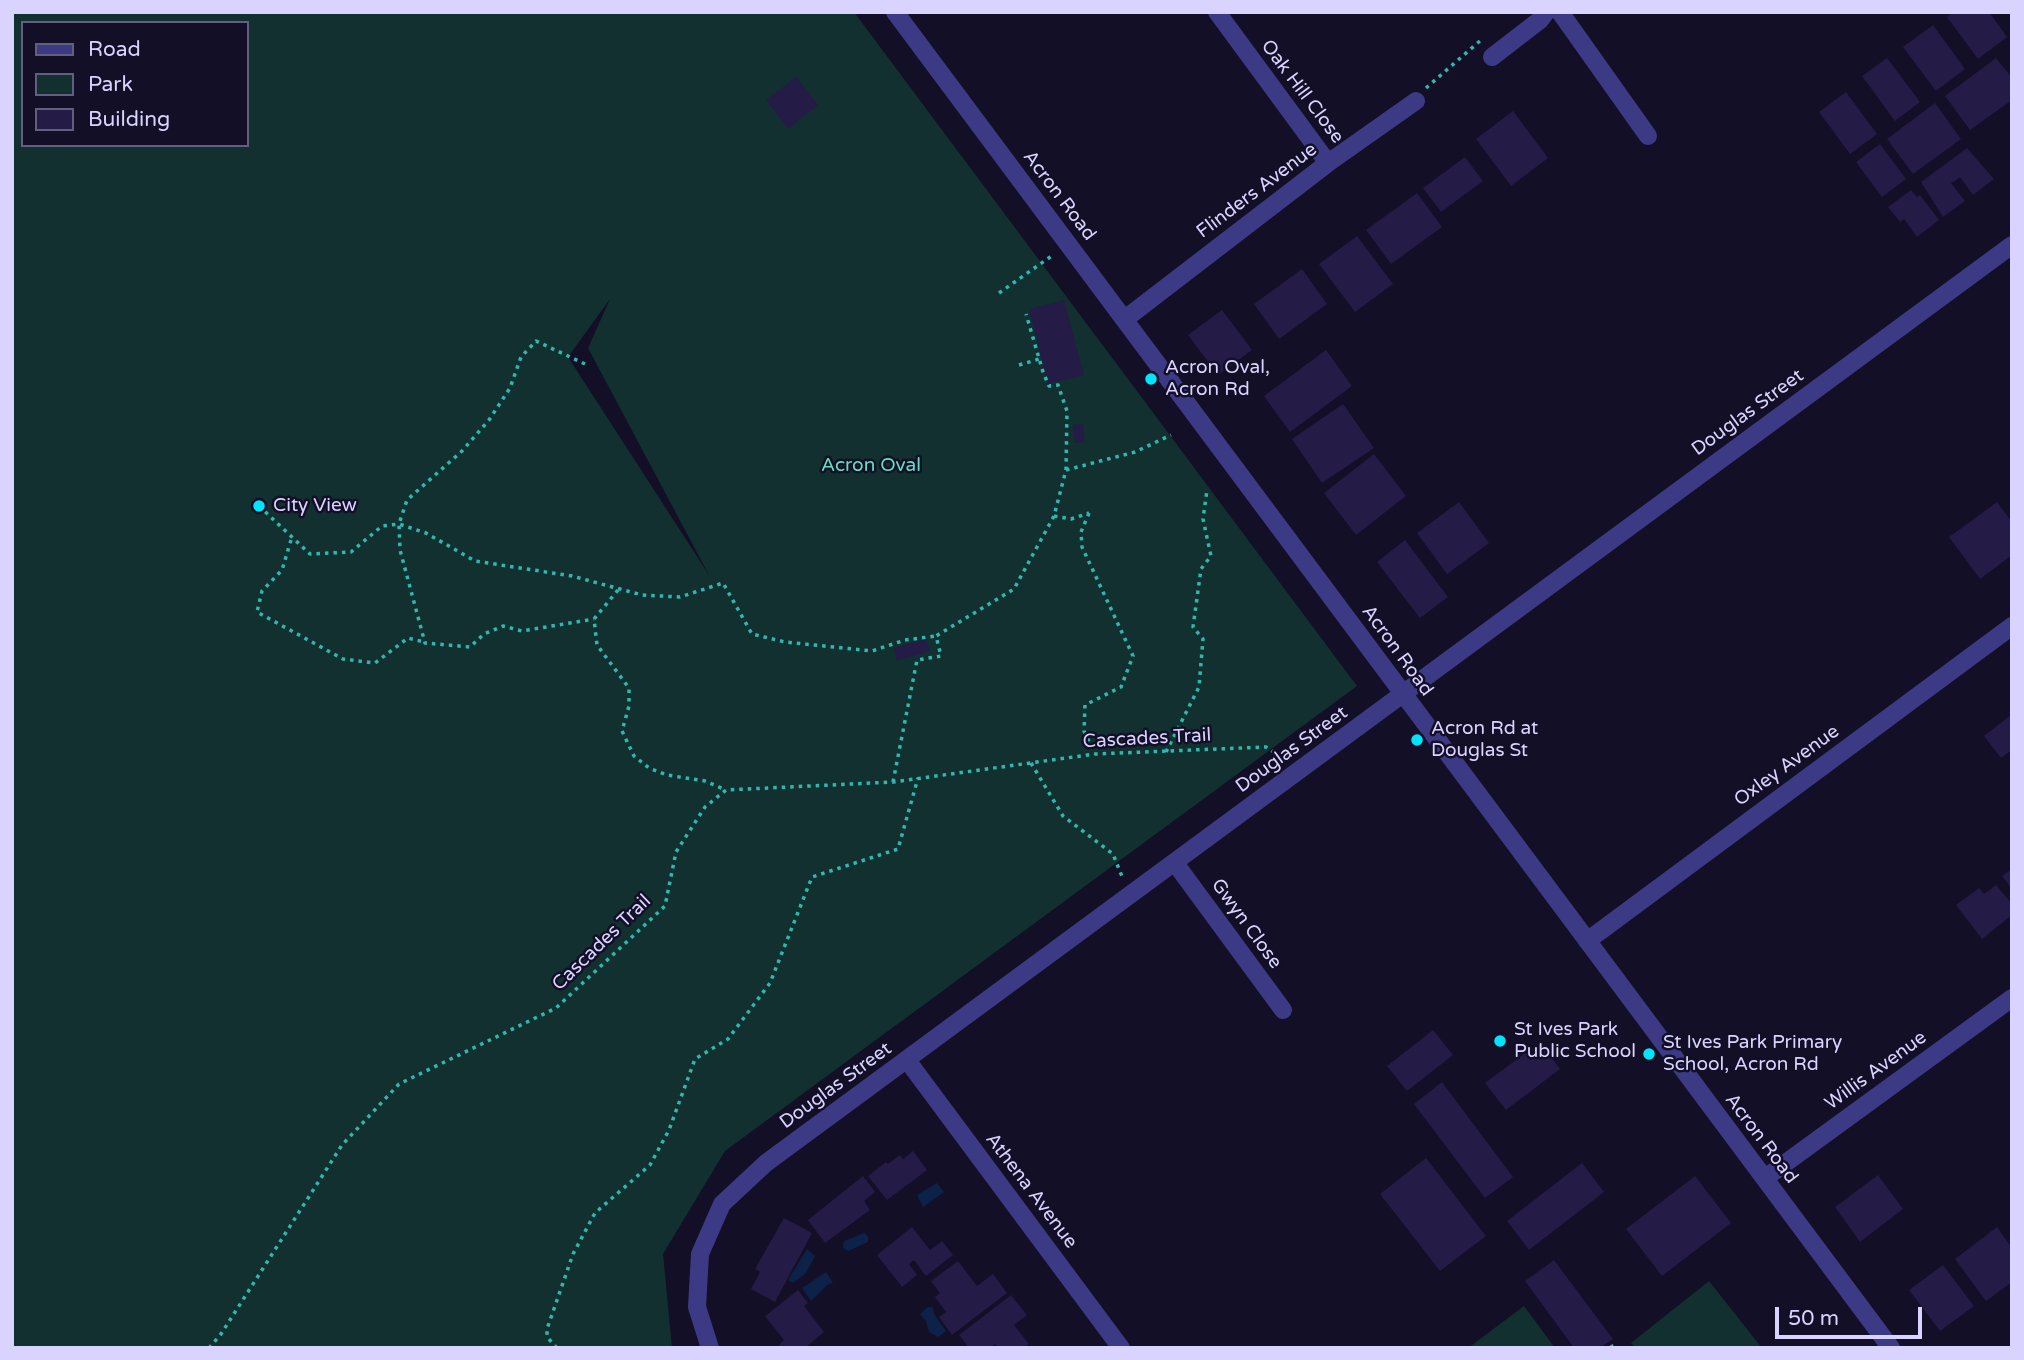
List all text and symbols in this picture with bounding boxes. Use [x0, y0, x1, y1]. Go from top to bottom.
legend [21, 21, 248, 147]
street label: Oak Hill Close [1256, 36, 1348, 148]
text: Road [88, 37, 141, 62]
text: Park [88, 72, 133, 97]
text: Building [88, 107, 170, 132]
street label: Flinders Avenue [1192, 138, 1322, 244]
street label: Acron Road [1018, 146, 1100, 246]
place label: Acron Oval, Acron Rd [1165, 357, 1270, 401]
street label: Douglas Street [1688, 365, 1808, 461]
marker: Acron Oval, Acron Rd [1143, 371, 1159, 387]
park label: Acron Oval [821, 455, 921, 477]
place label: City View [273, 495, 357, 517]
marker: City View [251, 498, 267, 514]
street label: Acron Road [1356, 601, 1438, 701]
street label: Douglas Street [1232, 702, 1352, 798]
place label: Acron Rd at Douglas St [1431, 718, 1538, 762]
street label: Oxley Avenue [1730, 720, 1844, 812]
street label: Cascades Trail [1082, 724, 1212, 754]
marker: Acron Rd at Douglas St [1409, 732, 1425, 748]
street label: Gwyn Close [1206, 875, 1286, 973]
street label: Cascades Trail [548, 890, 656, 996]
place label: St Ives Park Public School [1514, 1019, 1636, 1063]
street label: Willis Avenue [1821, 1027, 1931, 1115]
place label: St Ives Park Primary School, Acron Rd [1663, 1032, 1842, 1076]
marker: St Ives Park Public School [1492, 1033, 1508, 1049]
street label: Douglas Street [776, 1038, 896, 1134]
marker: St Ives Park Primary School, Acron Rd [1641, 1046, 1657, 1062]
street label: Acron Road [1720, 1089, 1802, 1189]
street label: Athena Avenue [980, 1129, 1082, 1253]
scale bar [1779, 1294, 1926, 1338]
text: 50 m [1788, 1306, 1839, 1331]

